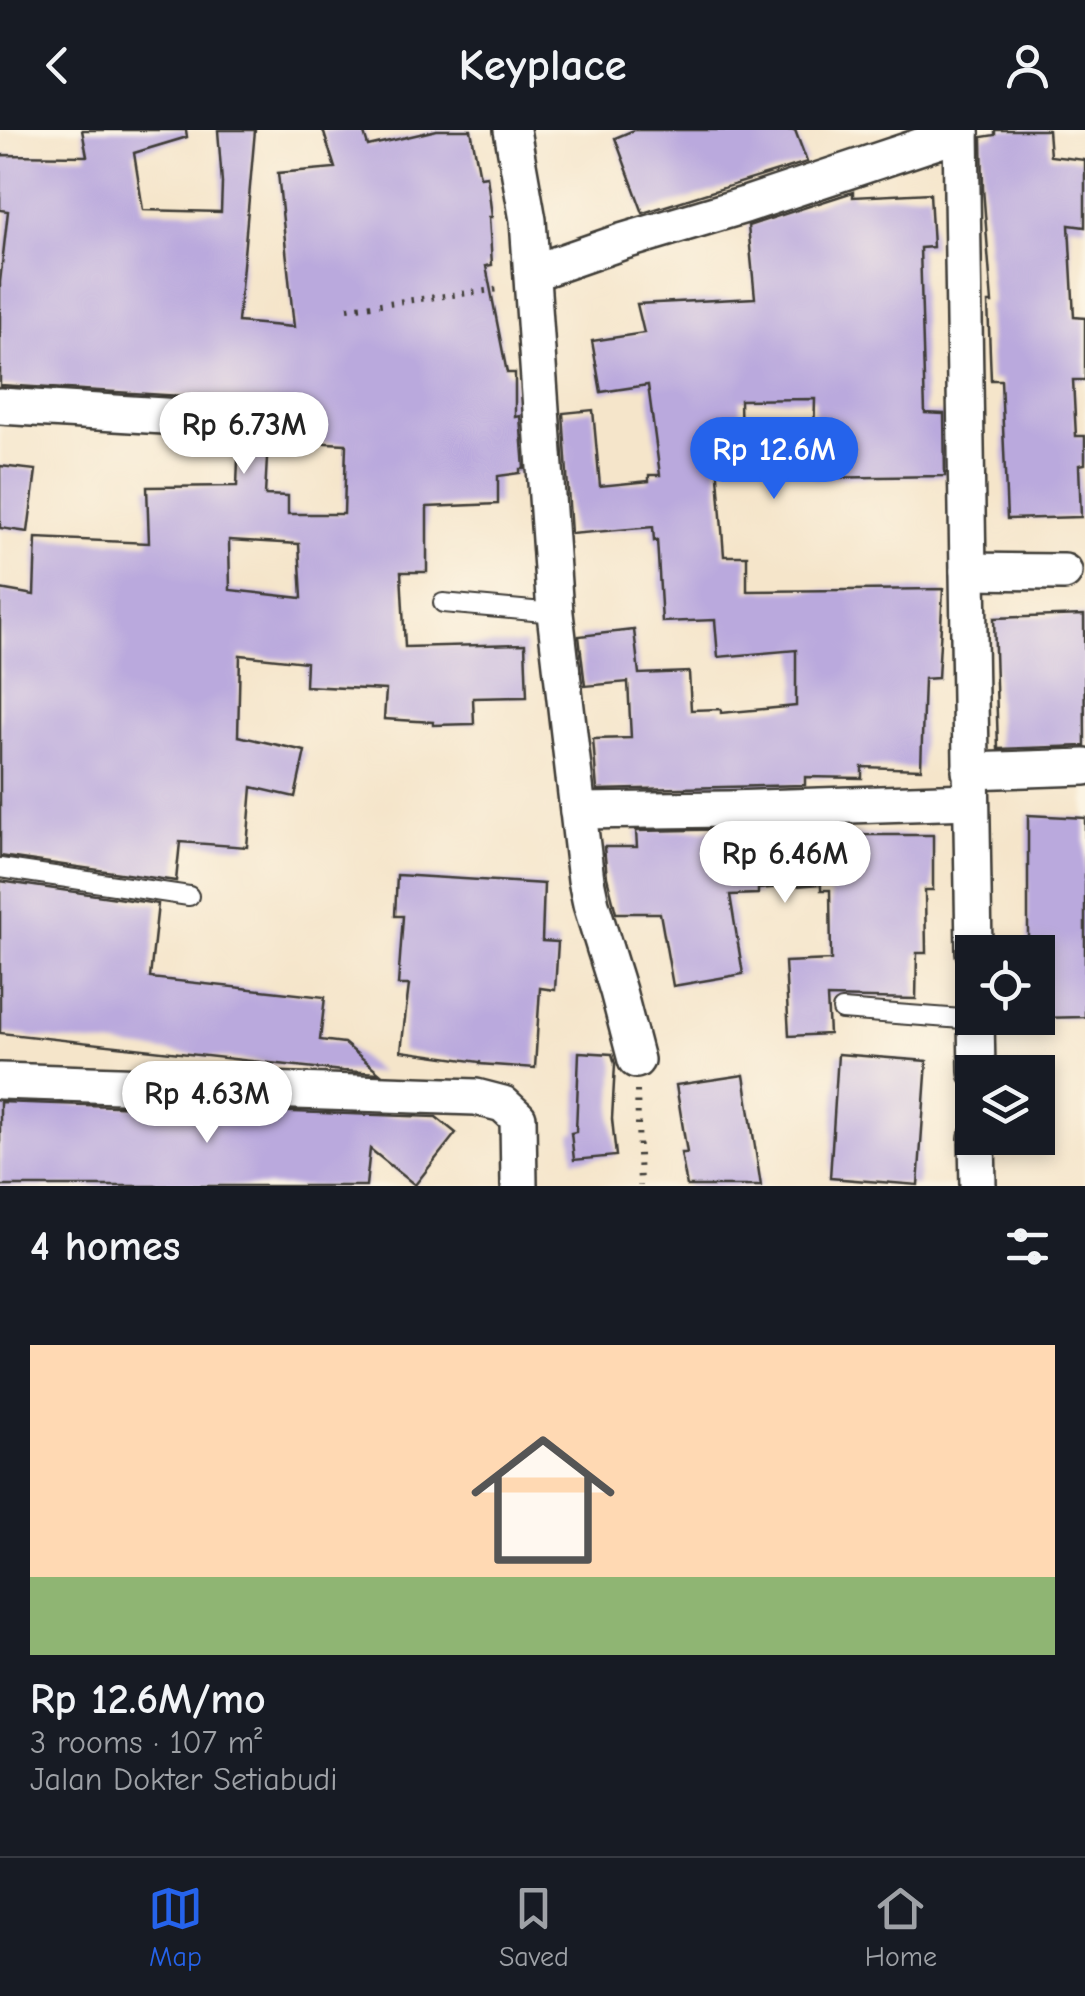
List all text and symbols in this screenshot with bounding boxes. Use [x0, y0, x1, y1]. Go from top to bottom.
icon: back [30, 38, 85, 93]
icon: person [1000, 38, 1055, 93]
text: Keyplace [458, 39, 627, 91]
pin: Rp 6.73M [141, 392, 347, 477]
text: Rp 6.73M [181, 406, 307, 443]
pin: Rp 12.6M [671, 417, 877, 502]
text: Rp 12.6M [712, 431, 836, 468]
pin: Rp 6.46M [682, 821, 888, 906]
text: Rp 6.46M [722, 835, 848, 872]
map controls [955, 935, 1055, 1155]
button: locate [955, 935, 1055, 1035]
button: layers [955, 1055, 1055, 1155]
pin: Rp 4.63M [104, 1061, 310, 1146]
text: Rp 4.63M [144, 1075, 270, 1112]
icon: filters [1000, 1219, 1055, 1274]
text: 4 homes [30, 1222, 180, 1271]
icon: home [453, 1410, 633, 1590]
text: Rp 12.6M/mo [30, 1675, 266, 1724]
text: 3 rooms · 107 m² [30, 1724, 262, 1761]
text: Jalan Dokter Setiabudi [30, 1761, 338, 1798]
tab: Map [148, 1881, 203, 1973]
tab: Saved [499, 1881, 569, 1973]
tab: Home [865, 1881, 937, 1973]

